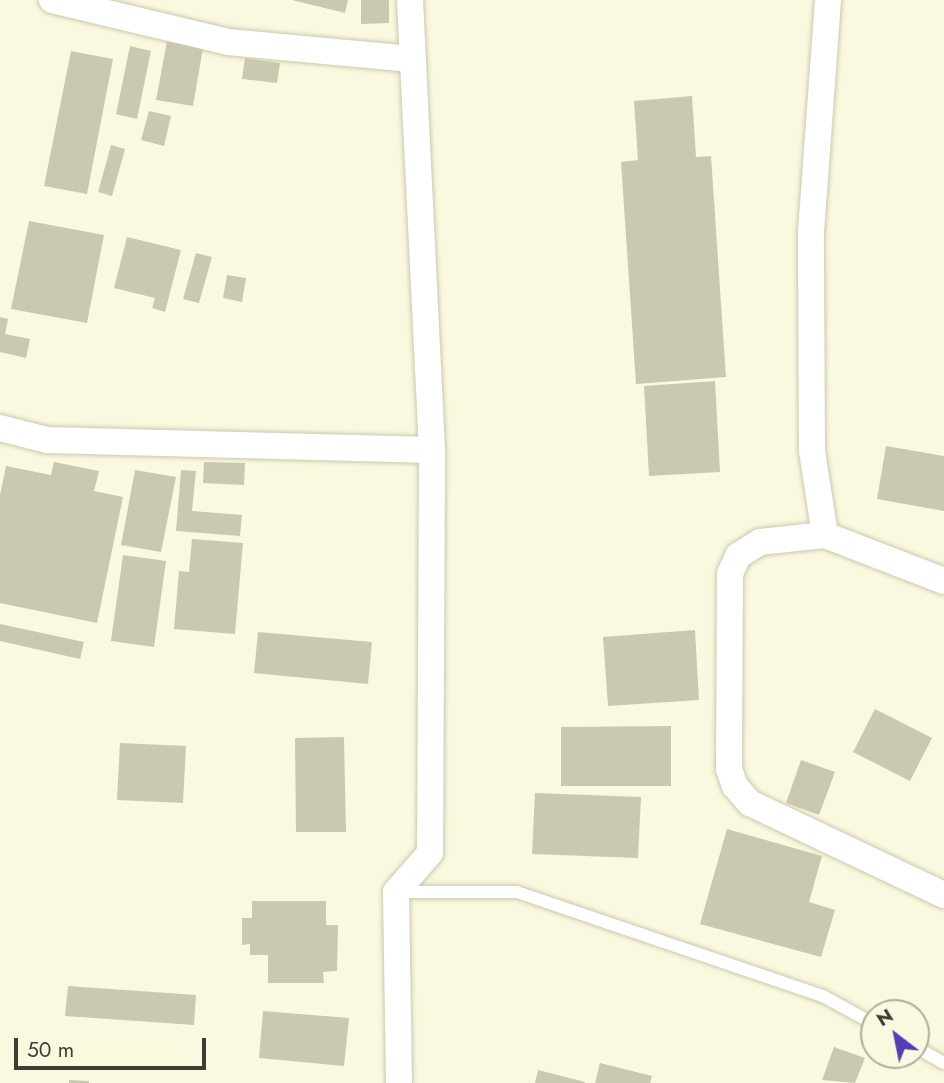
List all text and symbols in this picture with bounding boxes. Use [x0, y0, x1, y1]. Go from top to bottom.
north arrow [860, 999, 930, 1069]
text: N [871, 1002, 898, 1033]
scale bar [18, 1024, 210, 1068]
text: 50 m [27, 1035, 74, 1065]

